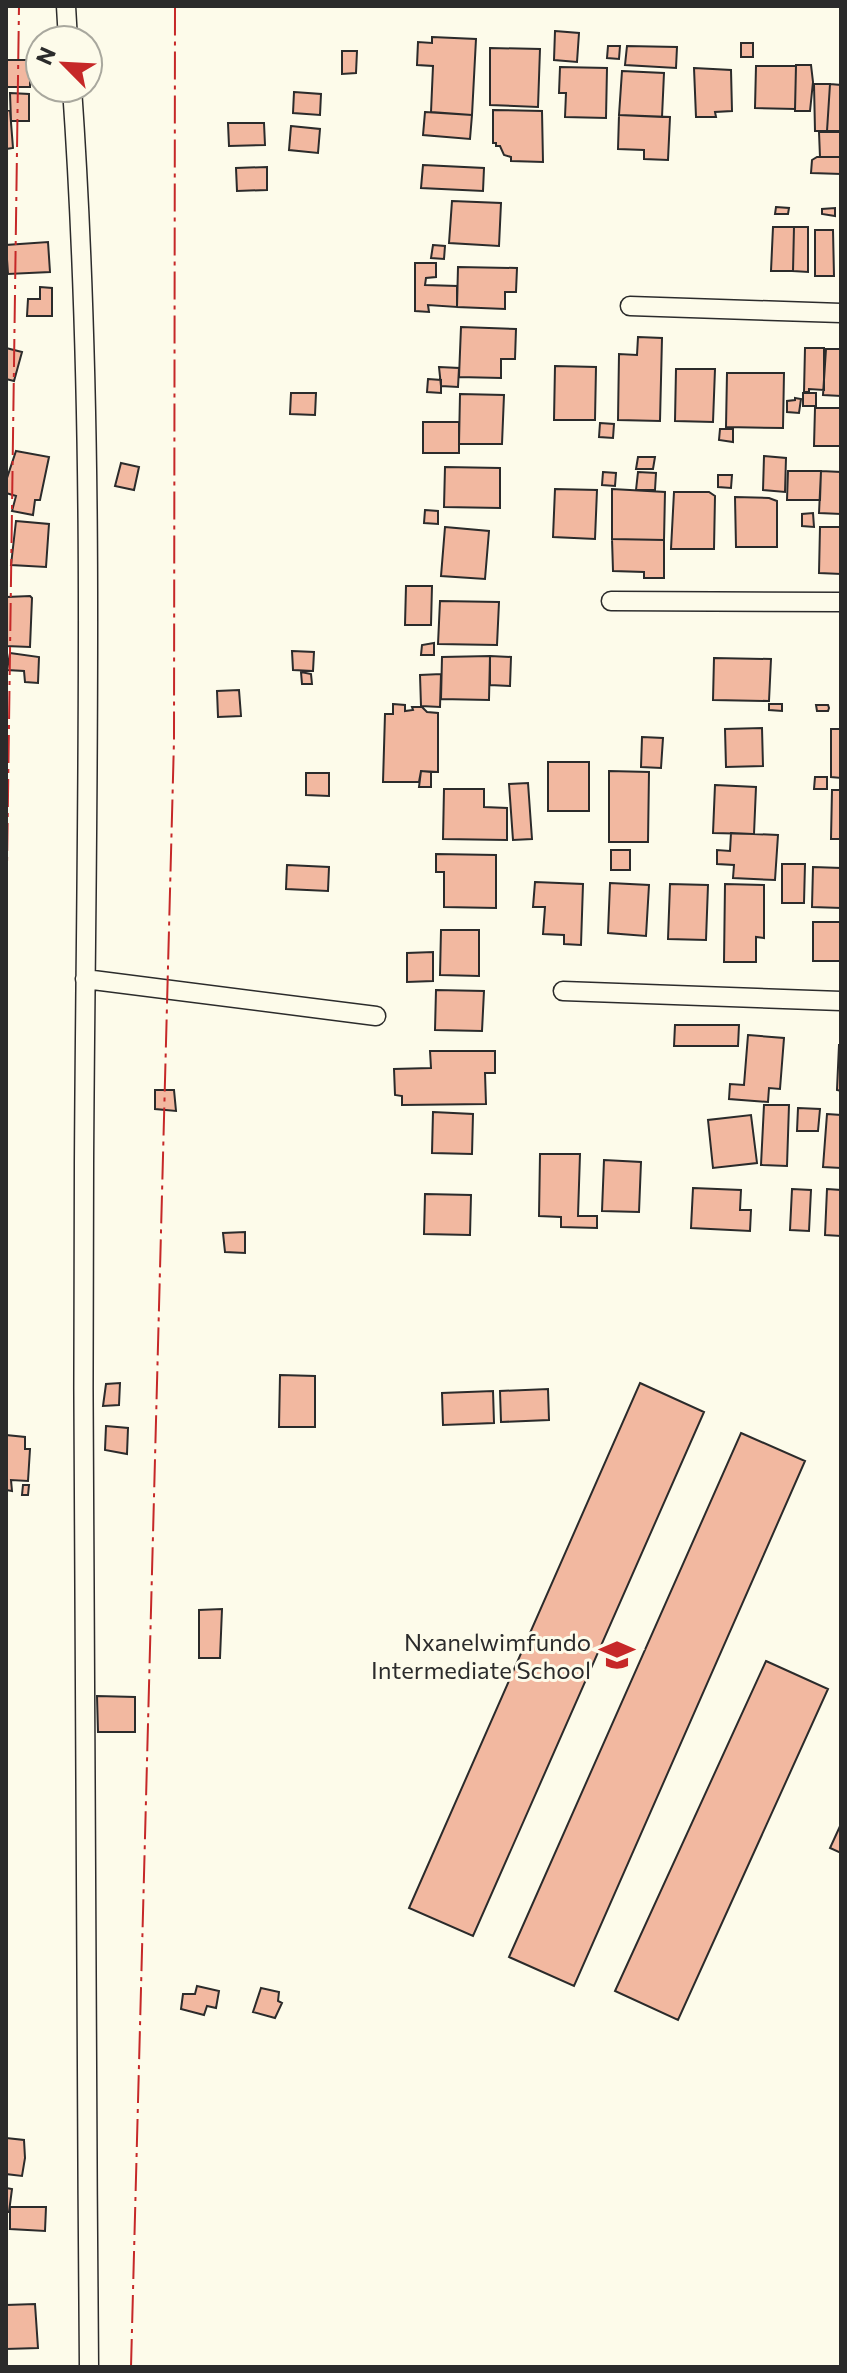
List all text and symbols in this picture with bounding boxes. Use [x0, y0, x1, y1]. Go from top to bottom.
north arrow [24, 24, 104, 104]
text: N [30, 43, 61, 69]
place label: Nxanelwimfundo Intermediate School [371, 1627, 591, 1684]
school or university icon: Nxanelwimfundo Intermediate School [598, 1636, 636, 1674]

